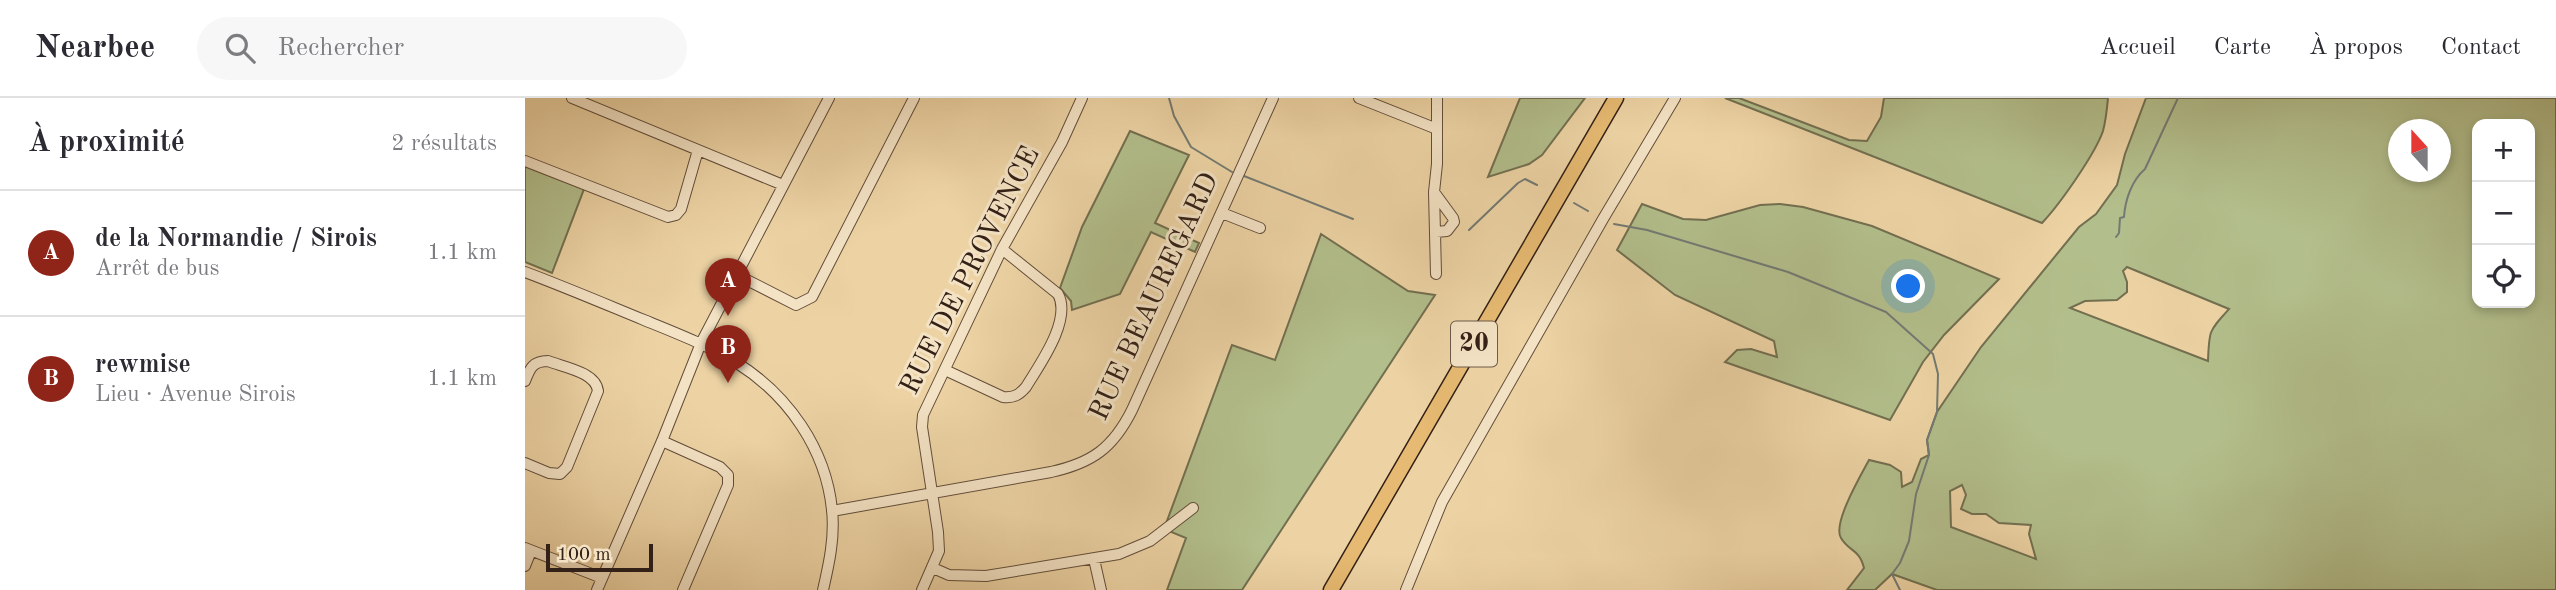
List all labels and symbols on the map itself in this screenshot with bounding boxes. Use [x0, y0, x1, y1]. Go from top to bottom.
north arrow [2388, 119, 2451, 182]
street label: RUE DE PROVENCE [896, 143, 1046, 399]
street label: RUE BEAUREGARD [1085, 169, 1225, 425]
pin: A [705, 258, 751, 316]
your location [1891, 269, 1925, 303]
road number: 20 [1451, 322, 1497, 366]
pin: B [705, 325, 751, 383]
scale bar [546, 541, 653, 573]

